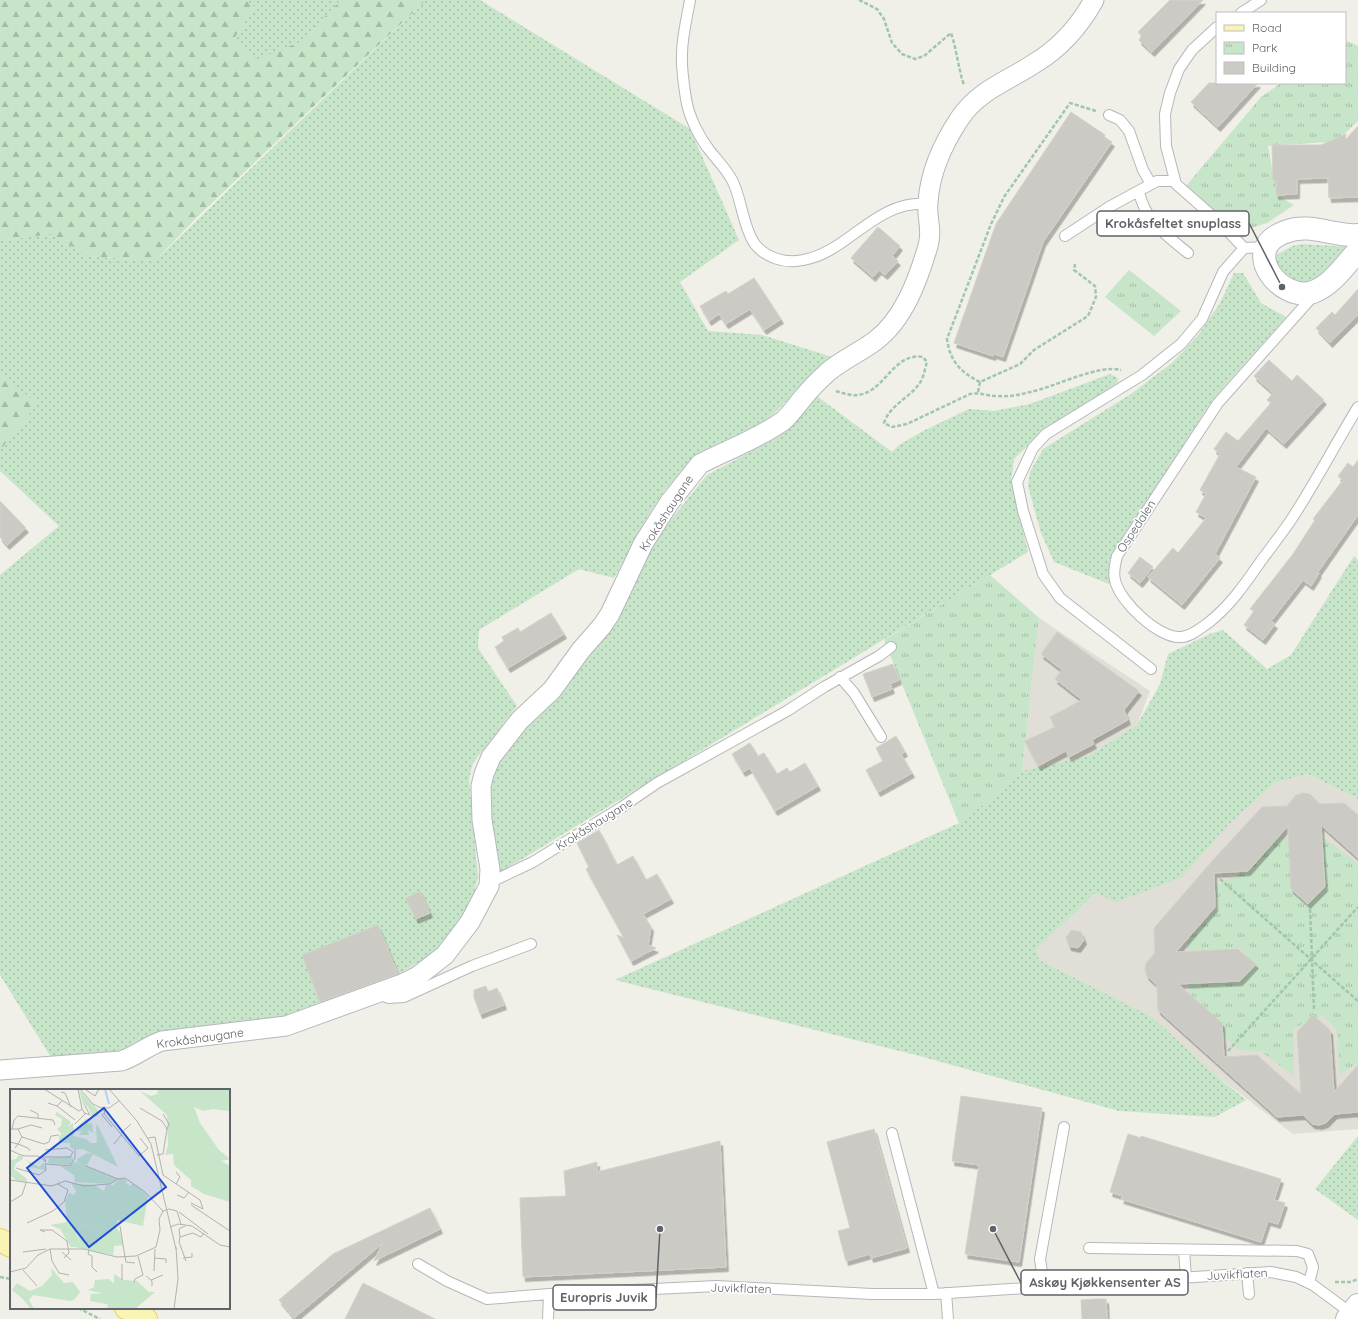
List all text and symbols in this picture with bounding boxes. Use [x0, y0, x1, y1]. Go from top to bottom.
legend [1216, 12, 1346, 84]
text: Road [1252, 20, 1282, 35]
text: Park [1252, 40, 1277, 55]
text: Building [1252, 60, 1296, 75]
callout: Krokåsfeltet snuplass [1097, 211, 1249, 236]
text: Krokåsfeltet snuplass [1105, 215, 1241, 231]
street label: Krokåshaugane [636, 472, 696, 554]
street label: Ospedalen [1113, 497, 1159, 555]
street label: Krokåshaugane [553, 794, 635, 854]
street label: Krokåshaugane [155, 1024, 245, 1052]
inset map [10, 1089, 230, 1309]
street label: Juvikflaten [1206, 1265, 1268, 1283]
callout: Askøy Kjøkkensenter AS [1021, 1270, 1188, 1295]
text: Askøy Kjøkkensenter AS [1029, 1274, 1181, 1290]
street label: Juvikflaten [710, 1279, 772, 1297]
callout: Europris Juvik [553, 1285, 656, 1310]
text: Europris Juvik [560, 1289, 648, 1305]

